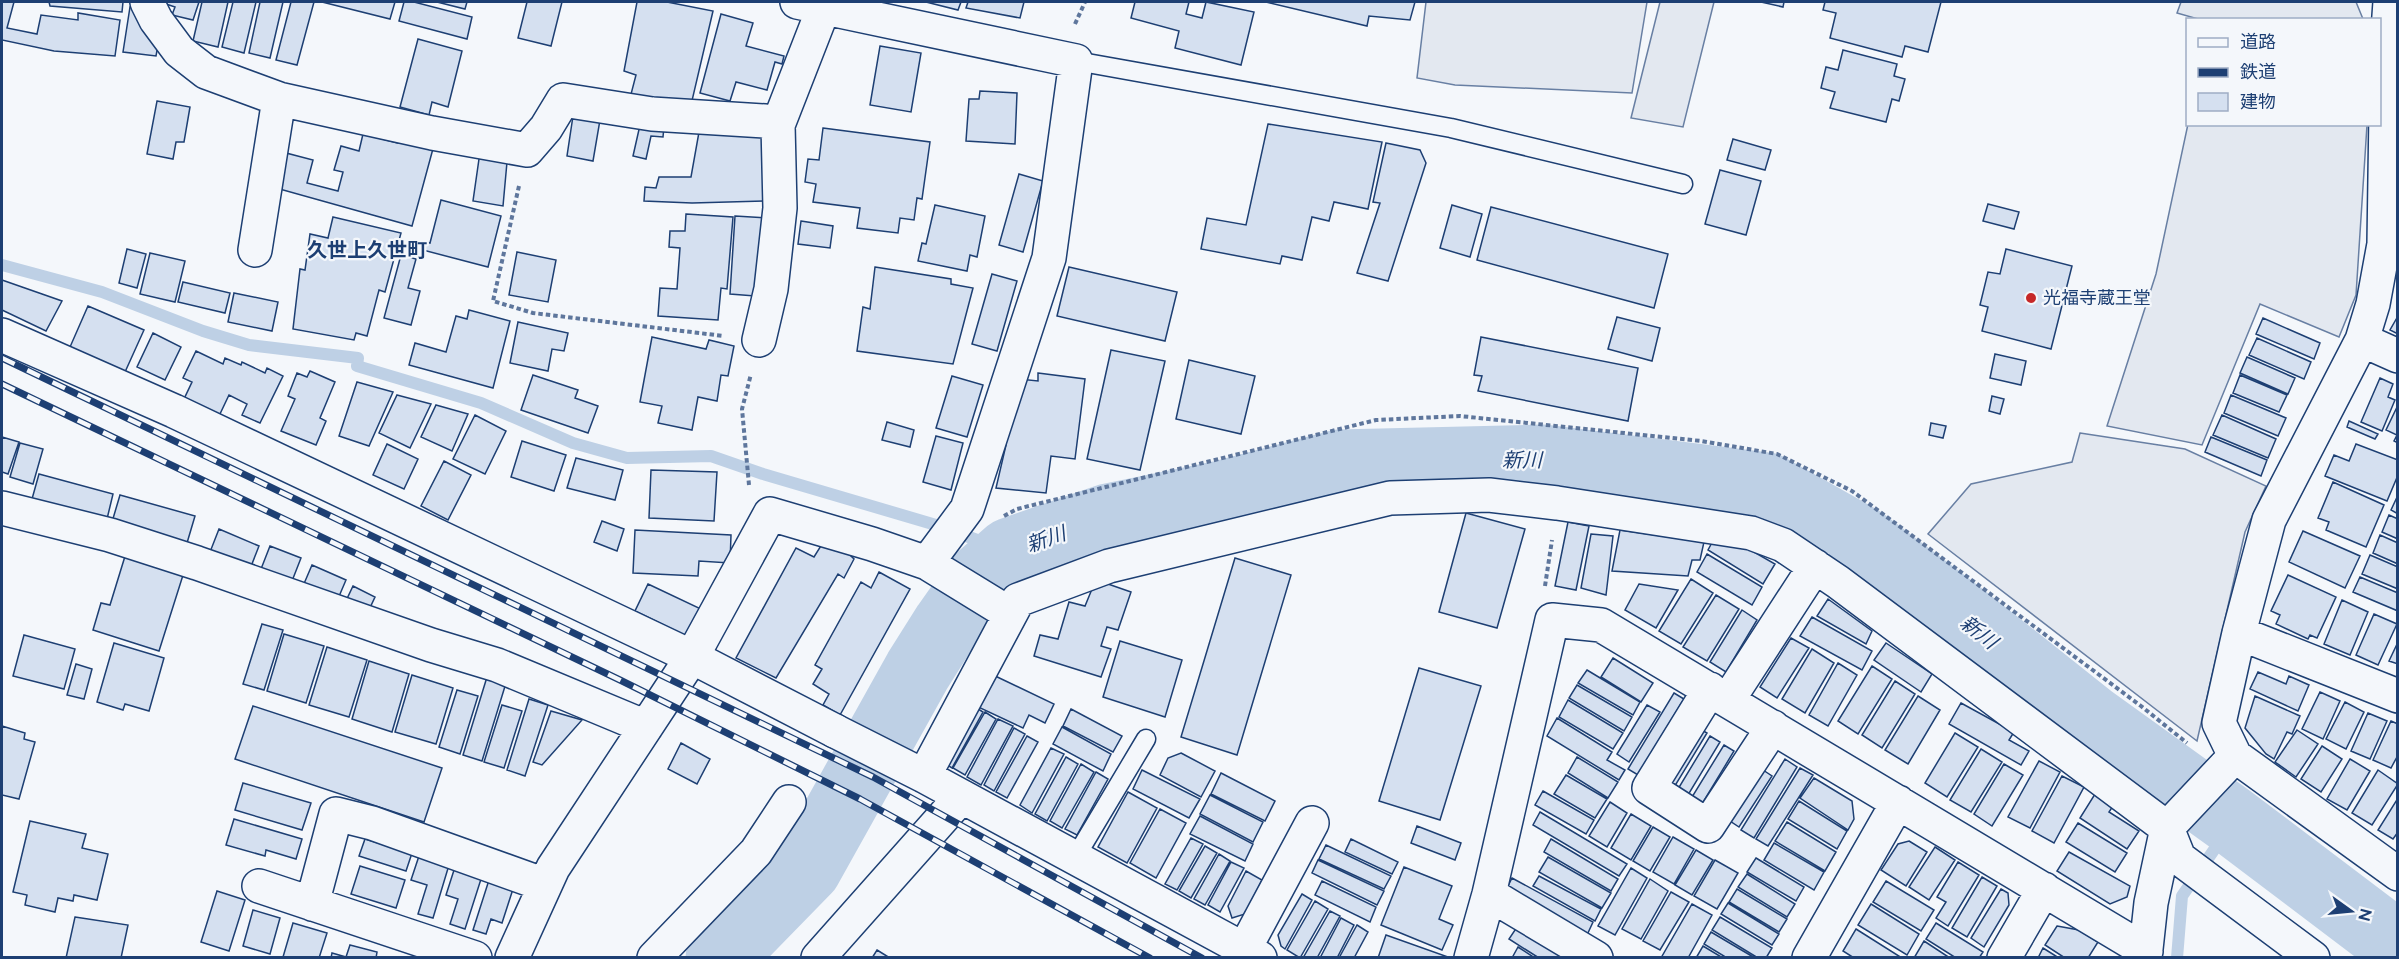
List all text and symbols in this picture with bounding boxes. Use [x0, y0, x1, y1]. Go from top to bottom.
legend [2186, 18, 2381, 126]
text: 道路 [2240, 31, 2276, 52]
text: 鉄道 [2240, 61, 2276, 82]
text: 建物 [2240, 91, 2276, 112]
district label: 久世上久世町 [307, 238, 427, 262]
place label: 光福寺蔵王堂 [2043, 287, 2151, 308]
marker: 光福寺蔵王堂 [2024, 291, 2038, 305]
water label: 新川 [1502, 448, 1544, 472]
water label: 新川 [1023, 520, 1071, 557]
water label: 新川 [1956, 610, 2004, 655]
north arrow [2321, 881, 2381, 941]
text: N [2354, 906, 2376, 923]

